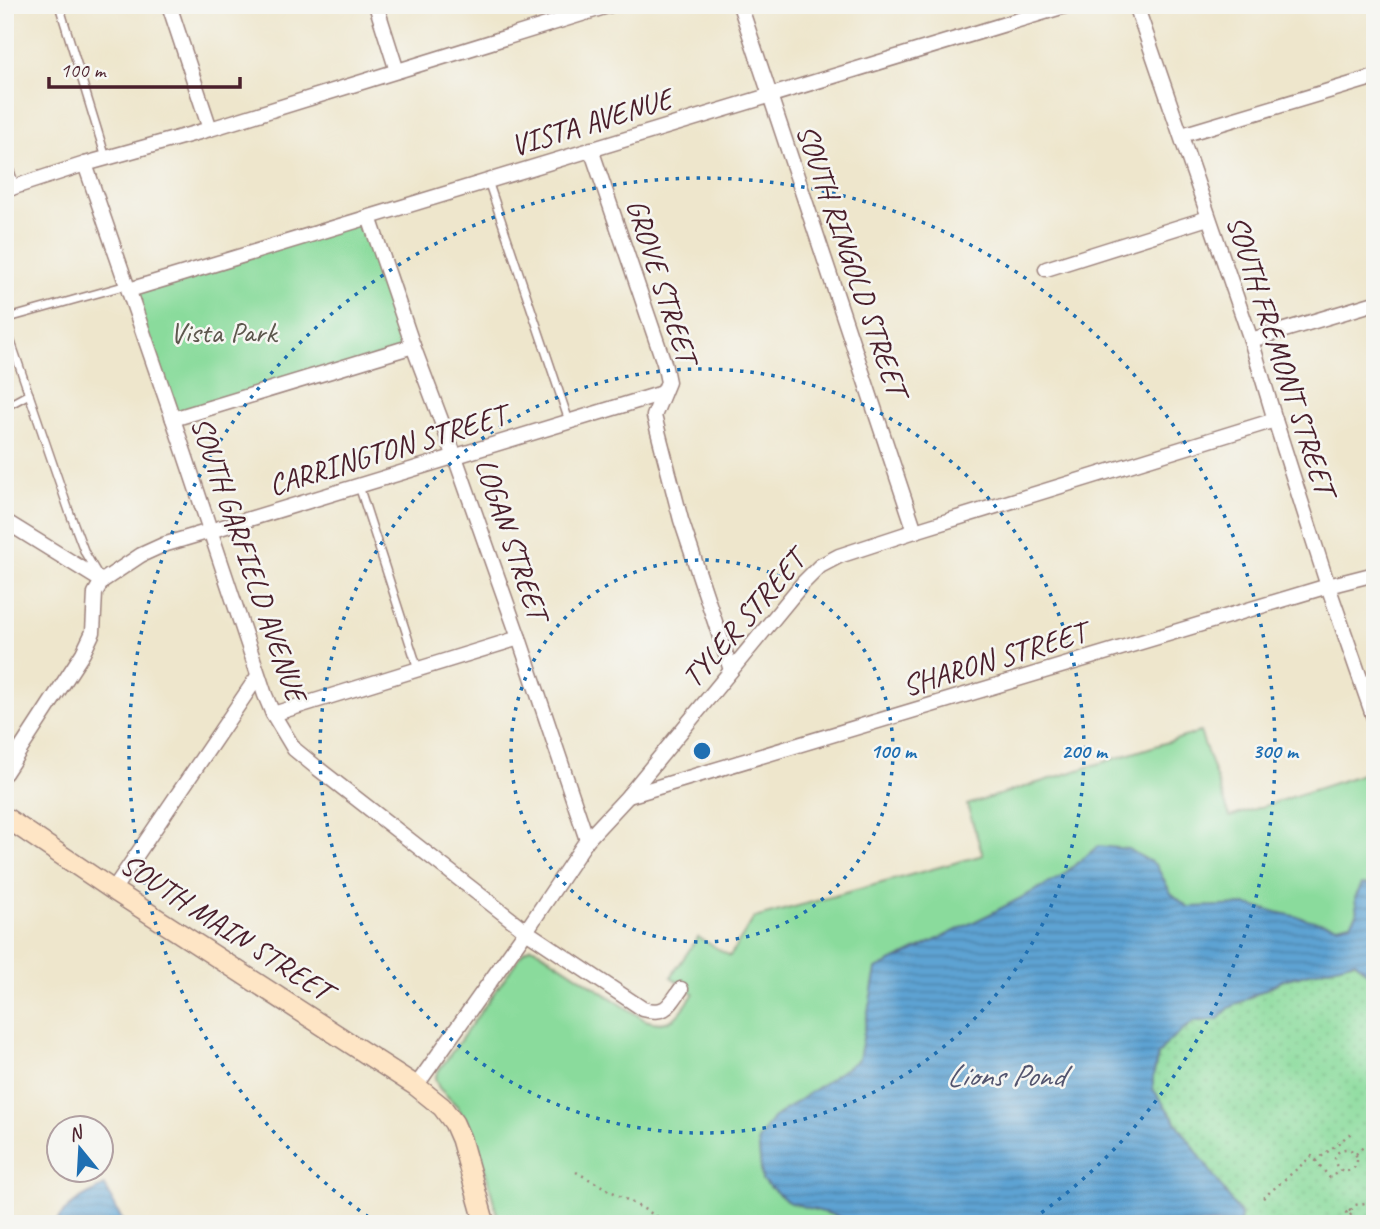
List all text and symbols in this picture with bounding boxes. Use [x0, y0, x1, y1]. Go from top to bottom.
scale bar [49, 46, 240, 90]
text: 100 m [60, 57, 107, 83]
street label: VISTA AVENUE [506, 78, 679, 164]
street label: SOUTH RINGOLD STREET [788, 120, 919, 407]
street label: GROVE STREET [618, 194, 708, 374]
street label: SOUTH FREMONT STREET [1218, 211, 1346, 506]
park label: Vista Park [170, 313, 278, 351]
street label: CARRINGTON STREET [264, 394, 517, 504]
street label: SOUTH GARFIELD AVENUE [183, 412, 317, 709]
street label: LOGAN STREET [467, 453, 559, 631]
street label: TYLER STREET [673, 537, 817, 695]
street label: SHARON STREET [898, 611, 1097, 705]
text: 100 m [870, 738, 918, 764]
text: 200 m [1061, 738, 1109, 764]
text: 300 m [1252, 738, 1300, 764]
centre of rings [690, 739, 714, 763]
street label: SOUTH MAIN STREET [113, 845, 345, 1013]
water label: Lions Pond [946, 1055, 1073, 1096]
north arrow [46, 1114, 116, 1184]
text: N [66, 1120, 87, 1147]

